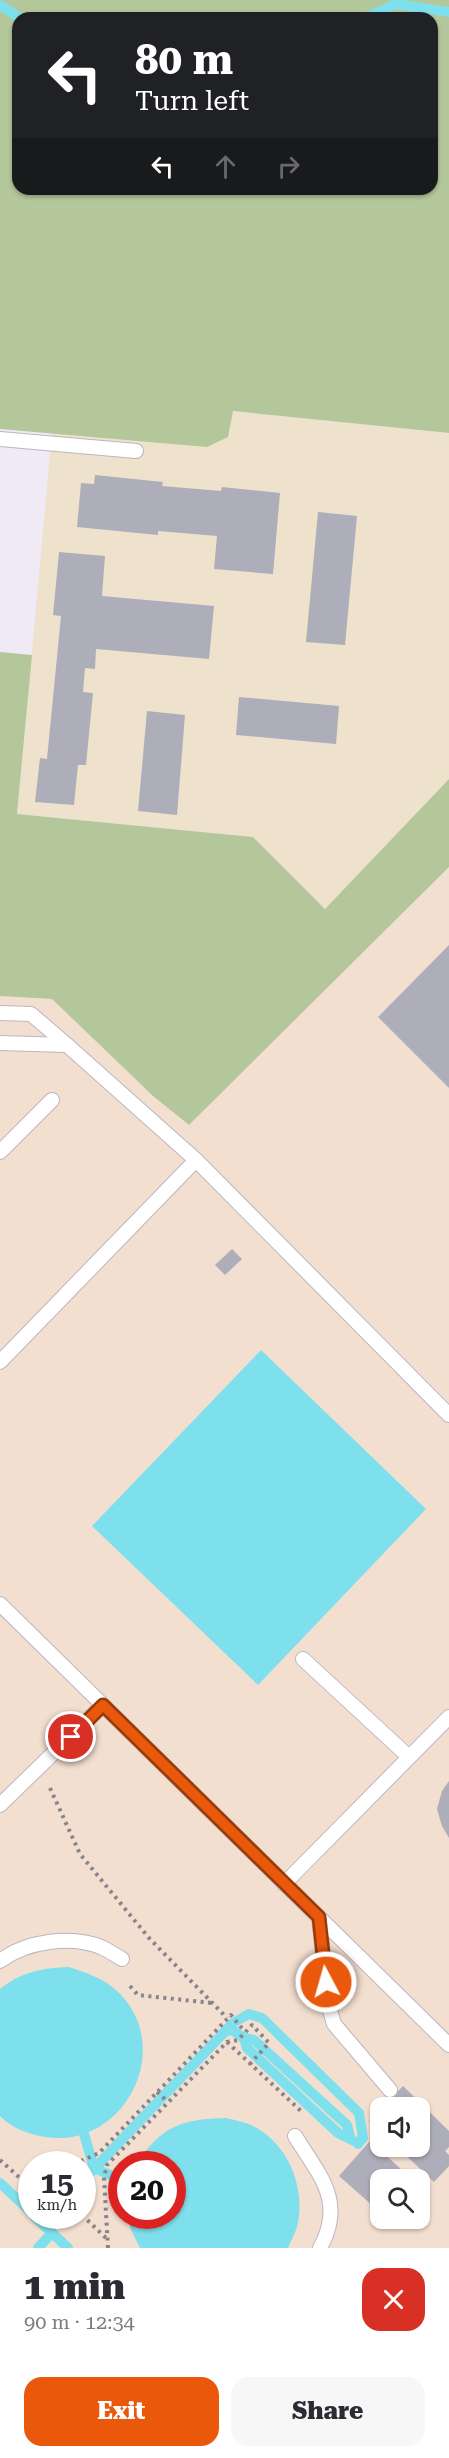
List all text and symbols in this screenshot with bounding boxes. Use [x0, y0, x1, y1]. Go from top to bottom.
text: 80 m [135, 35, 233, 84]
icon: left [36, 36, 114, 114]
text: Turn left [135, 85, 249, 117]
icon: left [146, 150, 179, 183]
icon: ahead [209, 150, 242, 183]
icon: right [272, 150, 305, 183]
pin [45, 1711, 96, 1762]
icon: arrive [54, 1720, 87, 1753]
position arrow [294, 1950, 358, 2014]
map controls [370, 2097, 430, 2229]
button: sound [370, 2097, 430, 2157]
speed limit sign: 20 [108, 2151, 186, 2229]
text: 15 [40, 2165, 74, 2200]
button: search [370, 2169, 430, 2229]
text: km/h [37, 2196, 77, 2214]
text: 1 min [24, 2266, 125, 2308]
button: close [362, 2268, 425, 2331]
text: 90 m · 12:34 [24, 2310, 135, 2334]
button: Exit [24, 2377, 219, 2446]
button: Share [231, 2377, 425, 2446]

